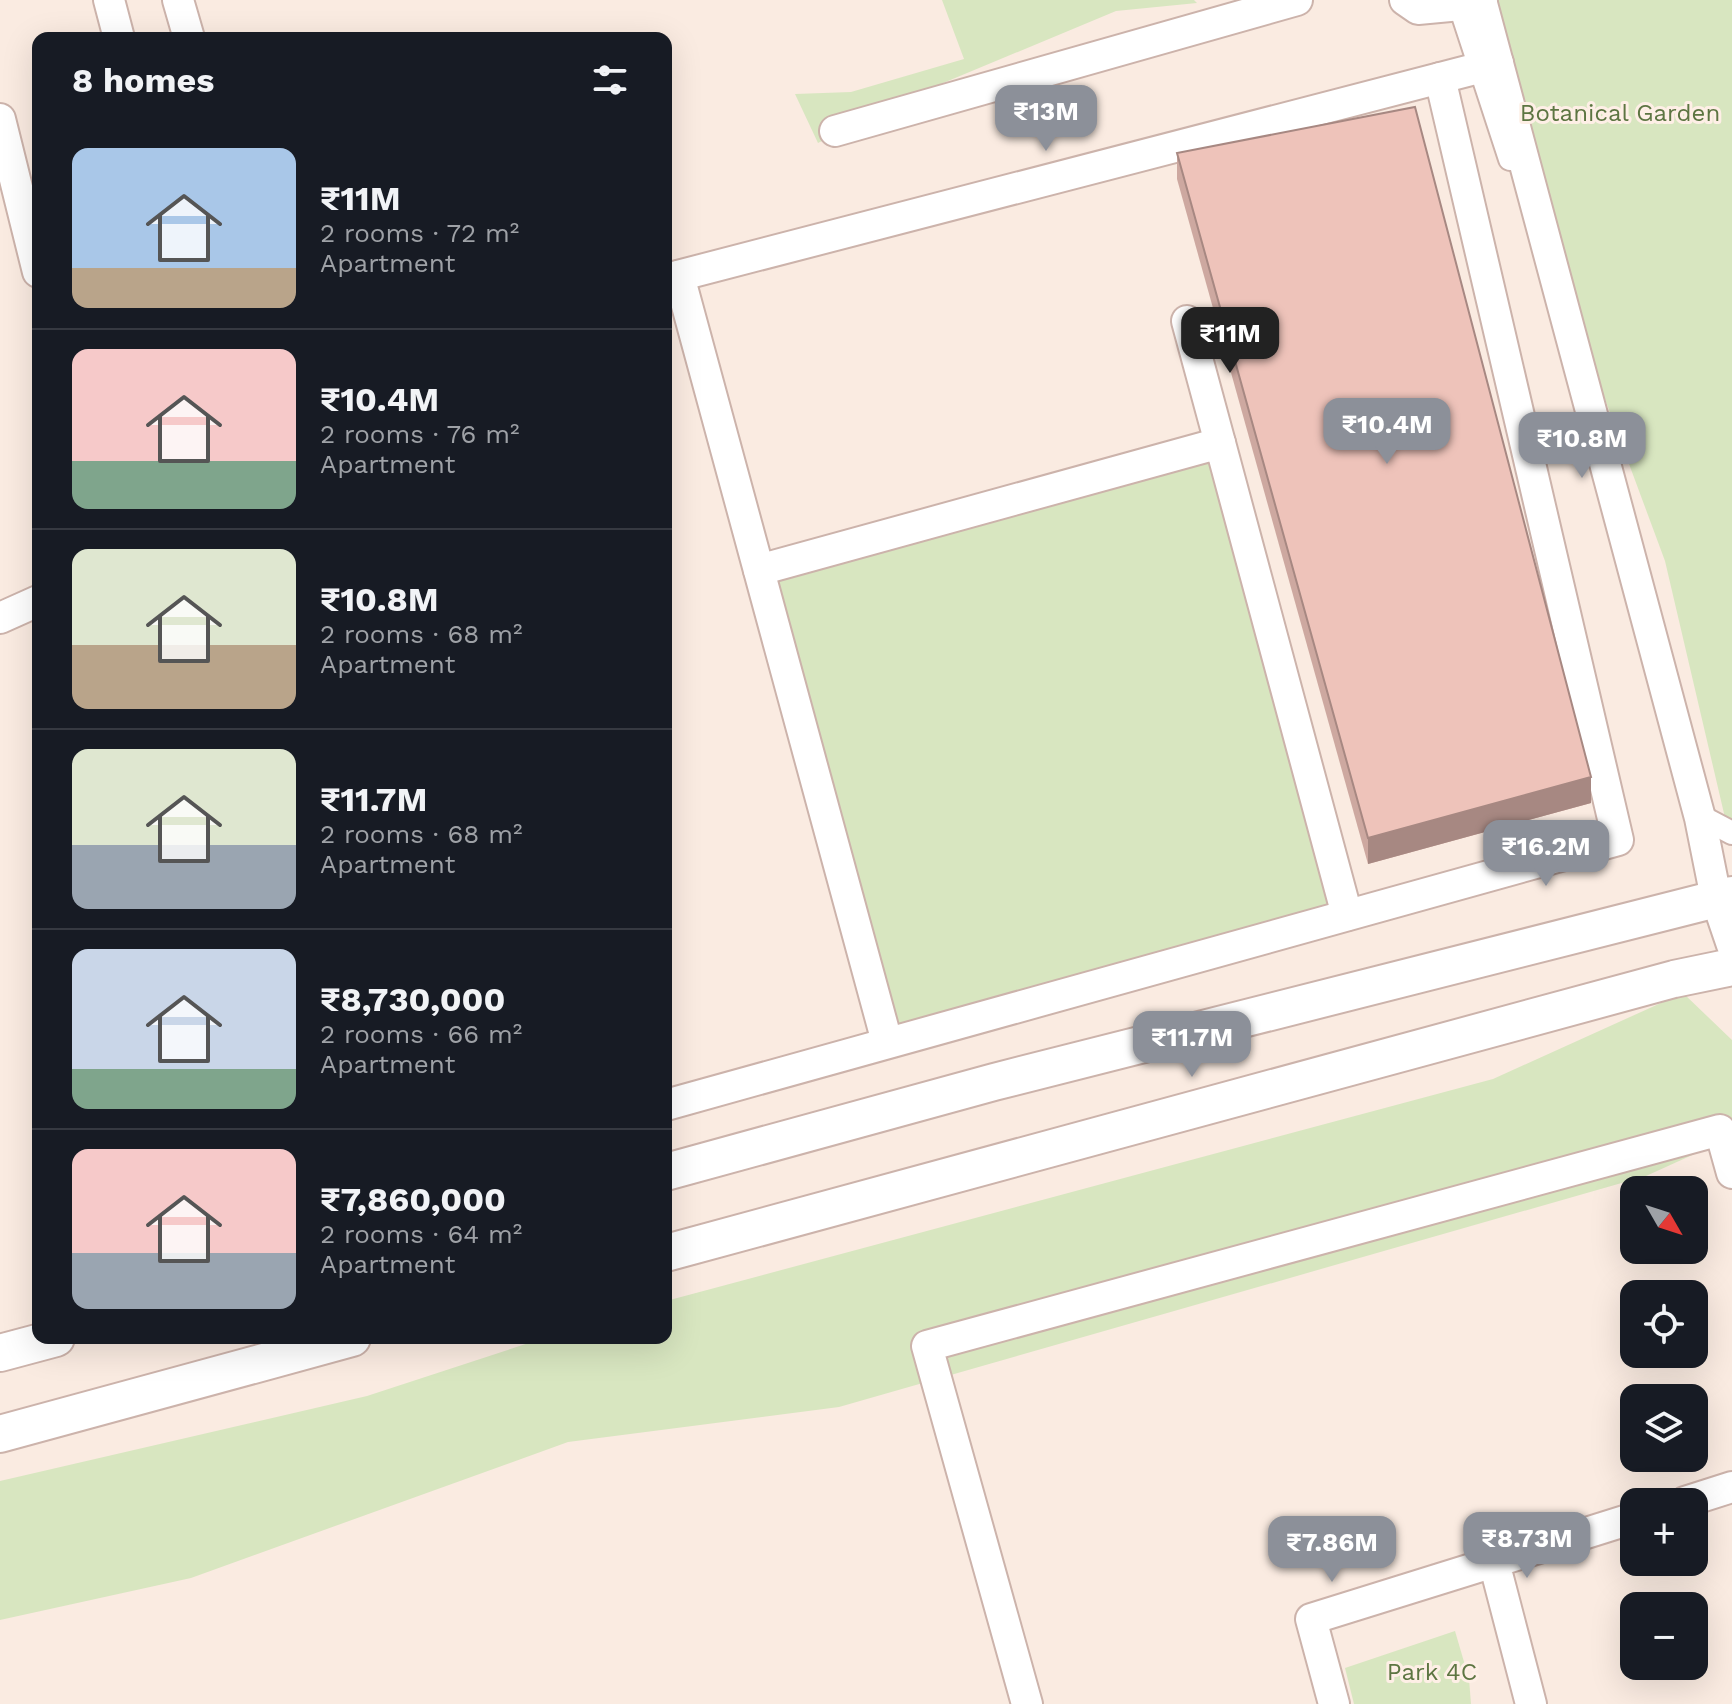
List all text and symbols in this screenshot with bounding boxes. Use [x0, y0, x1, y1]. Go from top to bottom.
icon: filters [588, 58, 632, 102]
text: 8 homes [72, 60, 214, 100]
pin: ₹13M [999, 85, 1093, 153]
text: ₹13M [1013, 96, 1079, 126]
park label: Botanical Garden [1520, 99, 1720, 127]
text: ₹11M [320, 178, 401, 218]
icon: home [136, 180, 232, 276]
text: 2 rooms · 72 m² [320, 218, 519, 248]
text: Apartment [320, 248, 456, 278]
pin: ₹11M [1183, 307, 1277, 375]
text: ₹11M [1199, 318, 1261, 348]
text: ₹10.4M [320, 379, 439, 419]
icon: home [136, 381, 232, 477]
pin: ₹10.4M [1322, 398, 1452, 466]
text: ₹10.4M [1341, 409, 1433, 439]
pin: ₹10.8M [1517, 412, 1647, 480]
text: 2 rooms · 76 m² [320, 419, 519, 449]
text: ₹10.8M [1537, 423, 1627, 453]
text: Apartment [320, 449, 456, 479]
text: ₹10.8M [320, 579, 439, 619]
icon: home [136, 581, 232, 677]
text: 2 rooms · 68 m² [320, 619, 522, 649]
text: Apartment [320, 649, 456, 679]
text: ₹11.7M [320, 779, 427, 819]
icon: home [136, 781, 232, 877]
text: 2 rooms · 68 m² [320, 819, 522, 849]
pin: ₹16.2M [1481, 820, 1611, 888]
text: ₹16.2M [1501, 831, 1591, 861]
text: Apartment [320, 849, 456, 879]
text: ₹8,730,000 [320, 979, 505, 1019]
icon: home [136, 981, 232, 1077]
pin: ₹11.7M [1127, 1011, 1257, 1079]
text: 2 rooms · 66 m² [320, 1019, 522, 1049]
text: ₹11.7M [1151, 1022, 1233, 1052]
text: Apartment [320, 1049, 456, 1079]
north arrow [1620, 1176, 1708, 1264]
map controls [1620, 1176, 1708, 1680]
text: ₹7,860,000 [320, 1179, 506, 1219]
icon: home [136, 1181, 232, 1277]
text: 2 rooms · 64 m² [320, 1219, 522, 1249]
text: Apartment [320, 1249, 456, 1279]
button: locate [1620, 1280, 1708, 1368]
button: layers [1620, 1384, 1708, 1472]
button: + [1620, 1488, 1708, 1576]
pin: ₹8.73M [1462, 1512, 1592, 1580]
pin: ₹7.86M [1267, 1516, 1397, 1584]
text: ₹8.73M [1481, 1523, 1573, 1553]
text: ₹7.86M [1286, 1527, 1378, 1557]
button: − [1620, 1592, 1708, 1680]
park label: Park 4C [1387, 1658, 1477, 1686]

